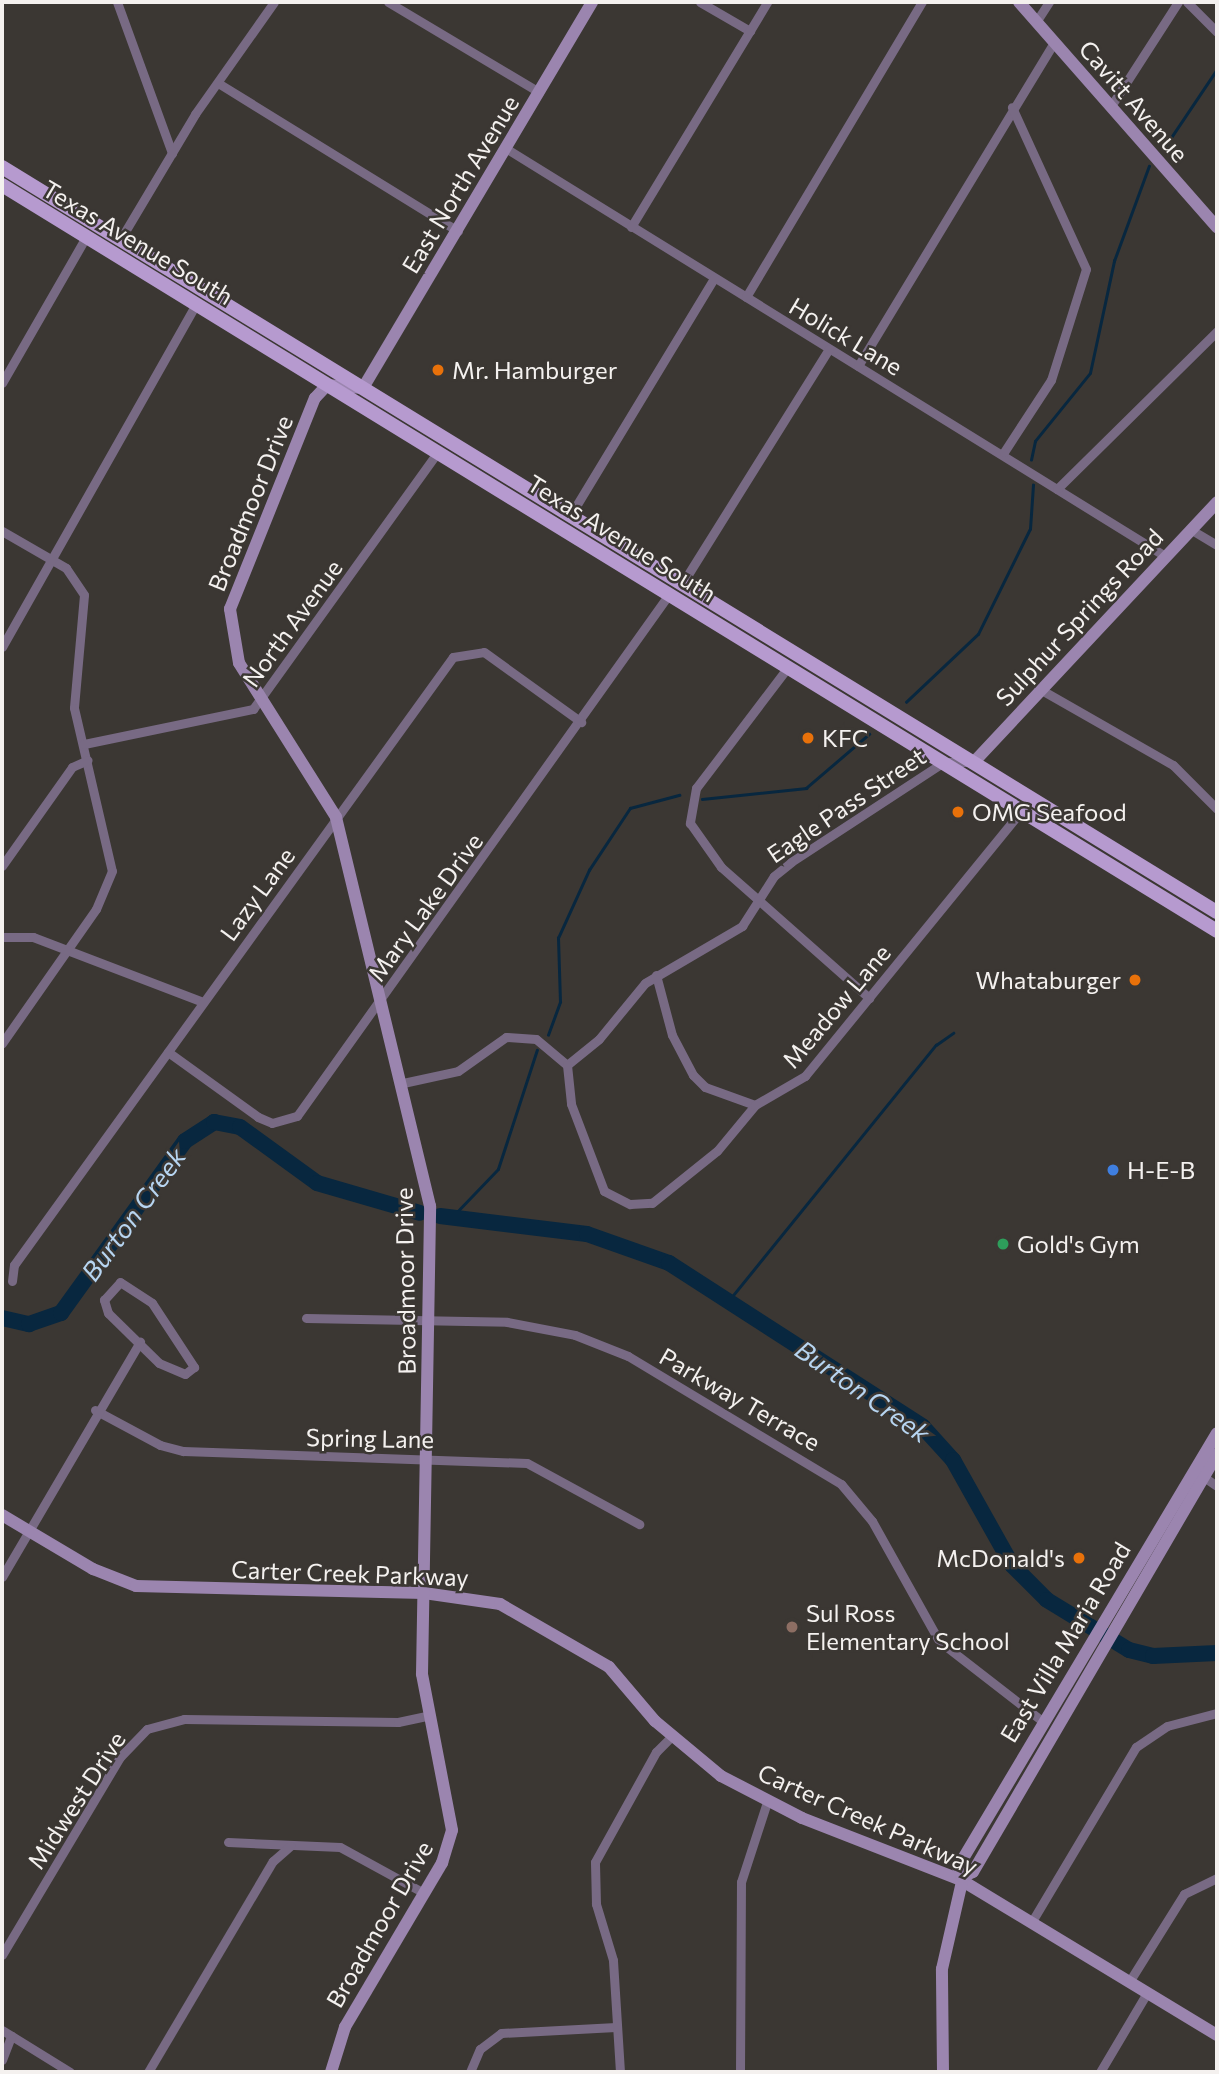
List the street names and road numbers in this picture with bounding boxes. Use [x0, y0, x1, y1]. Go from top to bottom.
street label: Cavitt Avenue [1073, 34, 1195, 168]
street label: East North Avenue [396, 90, 524, 278]
street label: Texas Avenue South [38, 174, 238, 310]
street label: Holick Lane [784, 291, 908, 381]
street label: Broadmoor Drive [202, 411, 298, 595]
street label: Texas Avenue South [522, 468, 722, 608]
street label: Sulphur Springs Road [990, 523, 1168, 711]
street label: North Avenue [236, 554, 348, 692]
street label: Eagle Pass Street [761, 741, 931, 869]
street label: Mary Lake Drive [362, 827, 488, 987]
street label: Lazy Lane [214, 842, 300, 946]
street label: Meadow Lane [776, 938, 896, 1074]
street label: Broadmoor Drive [389, 1187, 421, 1375]
street label: Parkway Terrace [655, 1341, 825, 1457]
street label: Spring Lane [306, 1422, 434, 1454]
street label: East Villa Maria Road [994, 1537, 1136, 1747]
street label: Carter Creek Parkway [231, 1554, 469, 1592]
street label: Midwest Drive [21, 1726, 131, 1874]
street label: Carter Creek Parkway [754, 1758, 982, 1880]
street label: Broadmoor Drive [320, 1836, 438, 2012]

